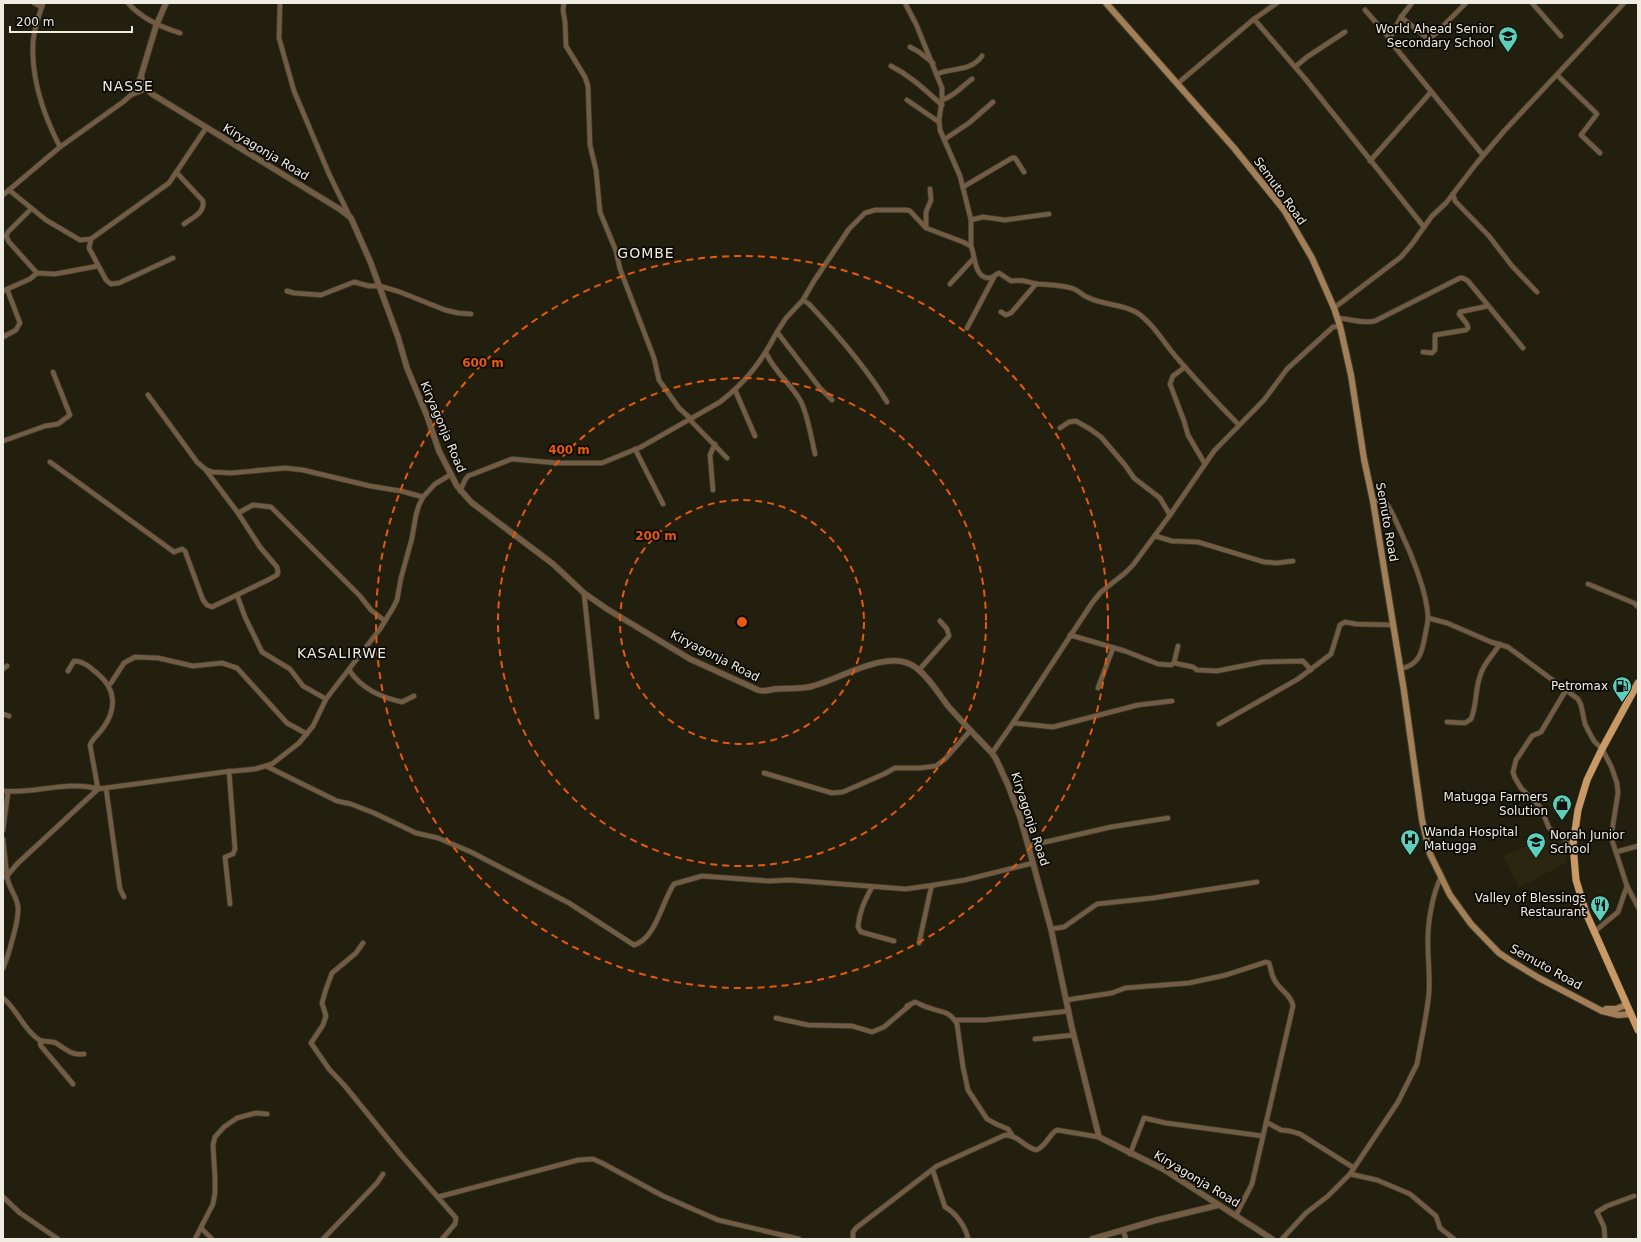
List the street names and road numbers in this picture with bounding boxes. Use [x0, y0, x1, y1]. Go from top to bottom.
street label: Kiryagonja Road [220, 121, 312, 183]
street label: Semuto Road [1251, 154, 1309, 228]
street label: Kiryagonja Road [417, 379, 469, 475]
street label: Semuto Road [1373, 481, 1401, 563]
street label: Kiryagonja Road [668, 628, 762, 684]
street label: Kiryagonja Road [1008, 770, 1052, 868]
street label: Semuto Road [1507, 941, 1585, 993]
street label: Kiryagonja Road [1151, 1148, 1243, 1210]

